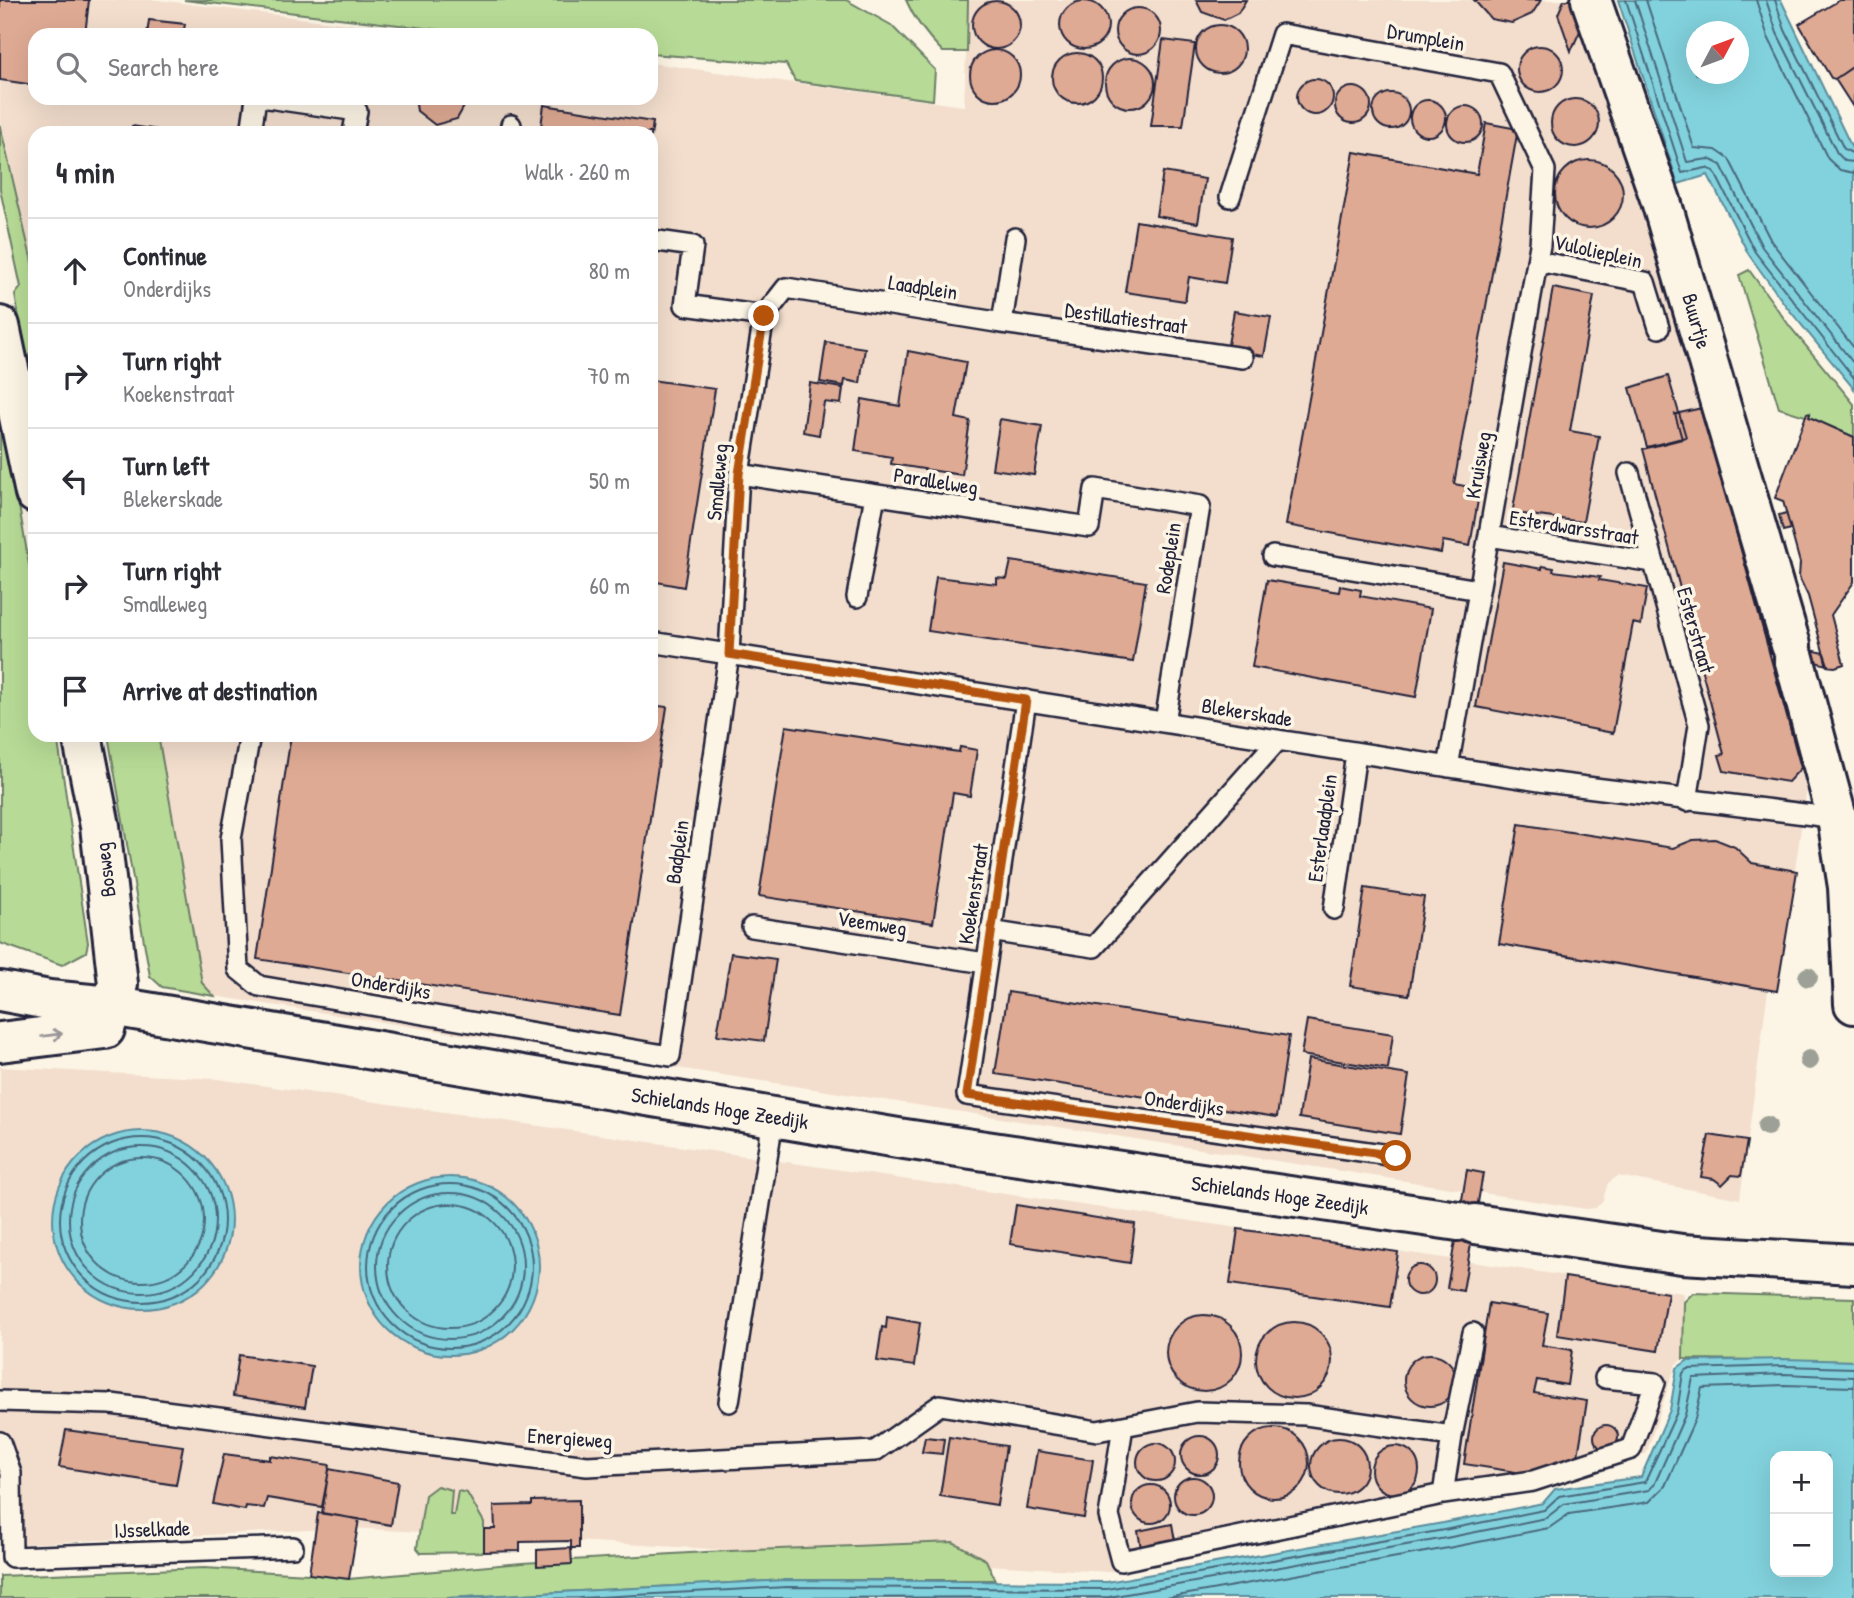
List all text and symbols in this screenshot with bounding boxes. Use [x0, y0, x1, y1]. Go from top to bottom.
street label: Drumplein [1385, 16, 1467, 58]
north arrow [1686, 21, 1749, 84]
search box [28, 28, 658, 105]
icon: search [52, 48, 90, 86]
text: Search here [108, 49, 219, 84]
text: 4 min [56, 152, 115, 192]
text: Walk · 260 m [525, 156, 630, 187]
street label: Vulolieplein [1551, 227, 1645, 275]
text: Continue [123, 238, 207, 273]
icon: ahead [56, 252, 94, 290]
text: 80 m [589, 255, 630, 286]
street label: Laadplein [886, 267, 960, 307]
text: Onderdijks [123, 273, 211, 304]
street label: Buurtje [1675, 290, 1719, 352]
street label: Destillatiestraat [1063, 295, 1190, 341]
route end [748, 300, 779, 331]
text: Turn right [123, 343, 221, 378]
icon: right [56, 357, 94, 395]
text: 70 m [587, 360, 630, 391]
text: Koekenstraat [123, 378, 234, 409]
street label: Kruisweg [1458, 429, 1498, 501]
street label: Smalleweg [699, 442, 735, 522]
text: Turn left [123, 448, 209, 483]
street label: Parallelweg [892, 460, 980, 502]
icon: left [56, 462, 94, 500]
text: 50 m [589, 465, 630, 496]
text: Blekerskade [123, 483, 223, 514]
street label: Esterdwarsstraat [1507, 502, 1641, 552]
street label: Rodeplein [1148, 520, 1188, 596]
text: Turn right [123, 553, 221, 588]
icon: right [56, 567, 94, 605]
text: 60 m [590, 570, 630, 601]
street label: Esterstraat [1670, 584, 1722, 677]
text: Smalleweg [123, 588, 207, 619]
icon: arrive [56, 672, 94, 710]
text: Arrive at destination [123, 673, 318, 708]
street label: Blekerskade [1200, 691, 1294, 733]
street label: Esterlaadplein [1300, 772, 1344, 884]
street label: Badplein [658, 818, 696, 886]
street label: Bosweg [87, 841, 123, 899]
street label: Koekenstraat [951, 841, 995, 946]
street label: Veemweg [835, 903, 909, 943]
street label: Onderdijks [349, 964, 433, 1006]
one-way arrow [40, 1029, 63, 1042]
street label: Schielands Hoge Zeedijk [629, 1080, 811, 1136]
street label: Onderdijks [1142, 1083, 1226, 1123]
route start [1380, 1140, 1411, 1171]
street label: Schielands Hoge Zeedijk [1189, 1168, 1371, 1222]
street label: Energieweg [527, 1421, 613, 1455]
map controls [1770, 1451, 1833, 1577]
button: + [1770, 1451, 1833, 1514]
street label: IJsselkade [113, 1513, 191, 1545]
button: − [1770, 1514, 1833, 1577]

